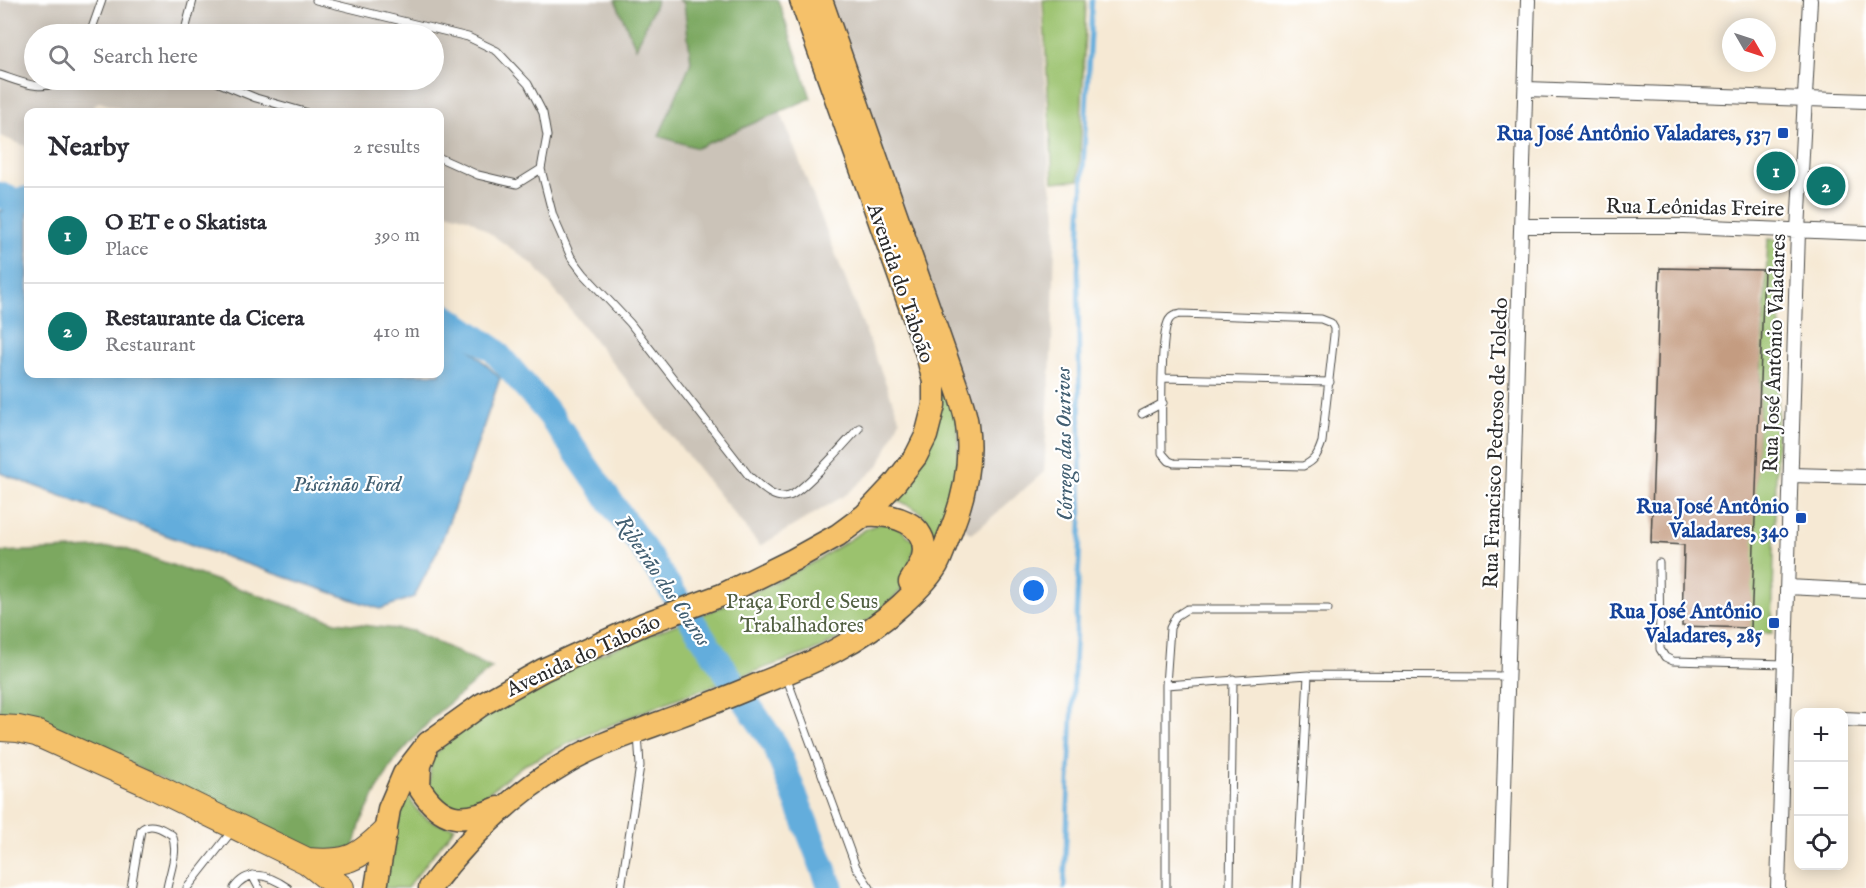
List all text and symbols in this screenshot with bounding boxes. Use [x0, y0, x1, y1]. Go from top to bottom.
north arrow [1722, 18, 1776, 72]
search box [24, 24, 444, 90]
icon: search [45, 41, 78, 74]
text: Search here [93, 43, 198, 71]
place label: Rua José Antônio Valadares, 537 [1497, 121, 1771, 148]
marker: Rua José Antônio Valadares, 537 [1776, 126, 1790, 140]
text: Nearby [48, 131, 129, 164]
text: 2 results [353, 135, 420, 160]
pin: 1 [1756, 148, 1796, 194]
pin: 2 [1806, 164, 1846, 208]
street label: Rua Leônidas Freire [1605, 193, 1785, 224]
street label: Avenida do Taboão [859, 199, 940, 367]
text: O ET e o Skatista [105, 209, 266, 237]
text: 1 [64, 223, 71, 248]
text: 390 m [374, 223, 420, 248]
street label: Rua José Antônio Valadares [1758, 233, 1793, 473]
text: Place [105, 237, 148, 262]
street label: Rua Francisco Pedroso de Toledo [1478, 297, 1515, 589]
text: Restaurante da Cicera [105, 305, 304, 333]
text: 2 [63, 319, 72, 344]
text: 410 m [373, 319, 420, 344]
text: Restaurant [105, 333, 196, 358]
water label: Córrego das Ourives [1050, 366, 1080, 521]
water label: Piscinão Ford [293, 471, 403, 499]
place label: Rua José Antônio Valadares, 340 [1636, 494, 1790, 545]
water label: Ribeirão dos Couros [608, 510, 717, 653]
marker: Rua José Antônio Valadares, 340 [1794, 511, 1808, 525]
your location [1019, 576, 1048, 605]
park label: Praça Ford e Seus Trabalhadores [726, 589, 878, 640]
place label: Rua José Antônio Valadares, 285 [1609, 599, 1763, 650]
street label: Avenida do Taboão [501, 609, 665, 704]
marker: Rua José Antônio Valadares, 285 [1767, 616, 1781, 630]
map controls [1794, 708, 1848, 870]
button: + [1794, 708, 1848, 762]
button: − [1794, 762, 1848, 816]
button: locate [1794, 816, 1848, 870]

